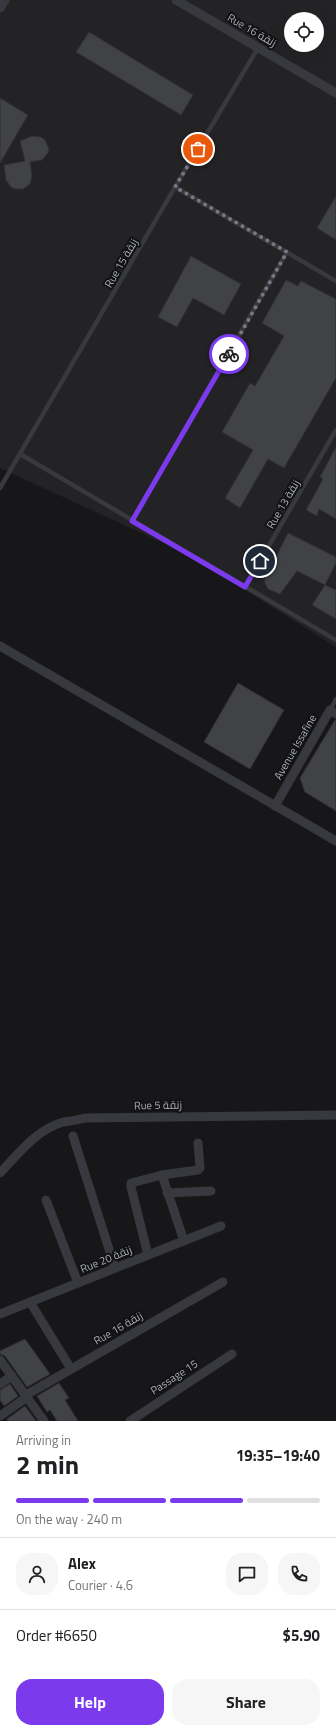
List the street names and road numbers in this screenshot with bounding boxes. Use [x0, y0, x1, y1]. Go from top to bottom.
street label: Rue 16 زنقة [224, 9, 280, 51]
street label: Rue 15 زنقة [100, 235, 142, 291]
street label: Rue 13 زنقة [262, 476, 304, 532]
street label: Avenue Issafine [270, 711, 320, 783]
street label: Rue 5 زنقة [134, 1097, 182, 1113]
street label: Rue 20 زنقة [78, 1241, 134, 1277]
street label: Rue 16 زنقة [90, 1307, 146, 1349]
street label: Passage 15 [147, 1356, 201, 1398]

